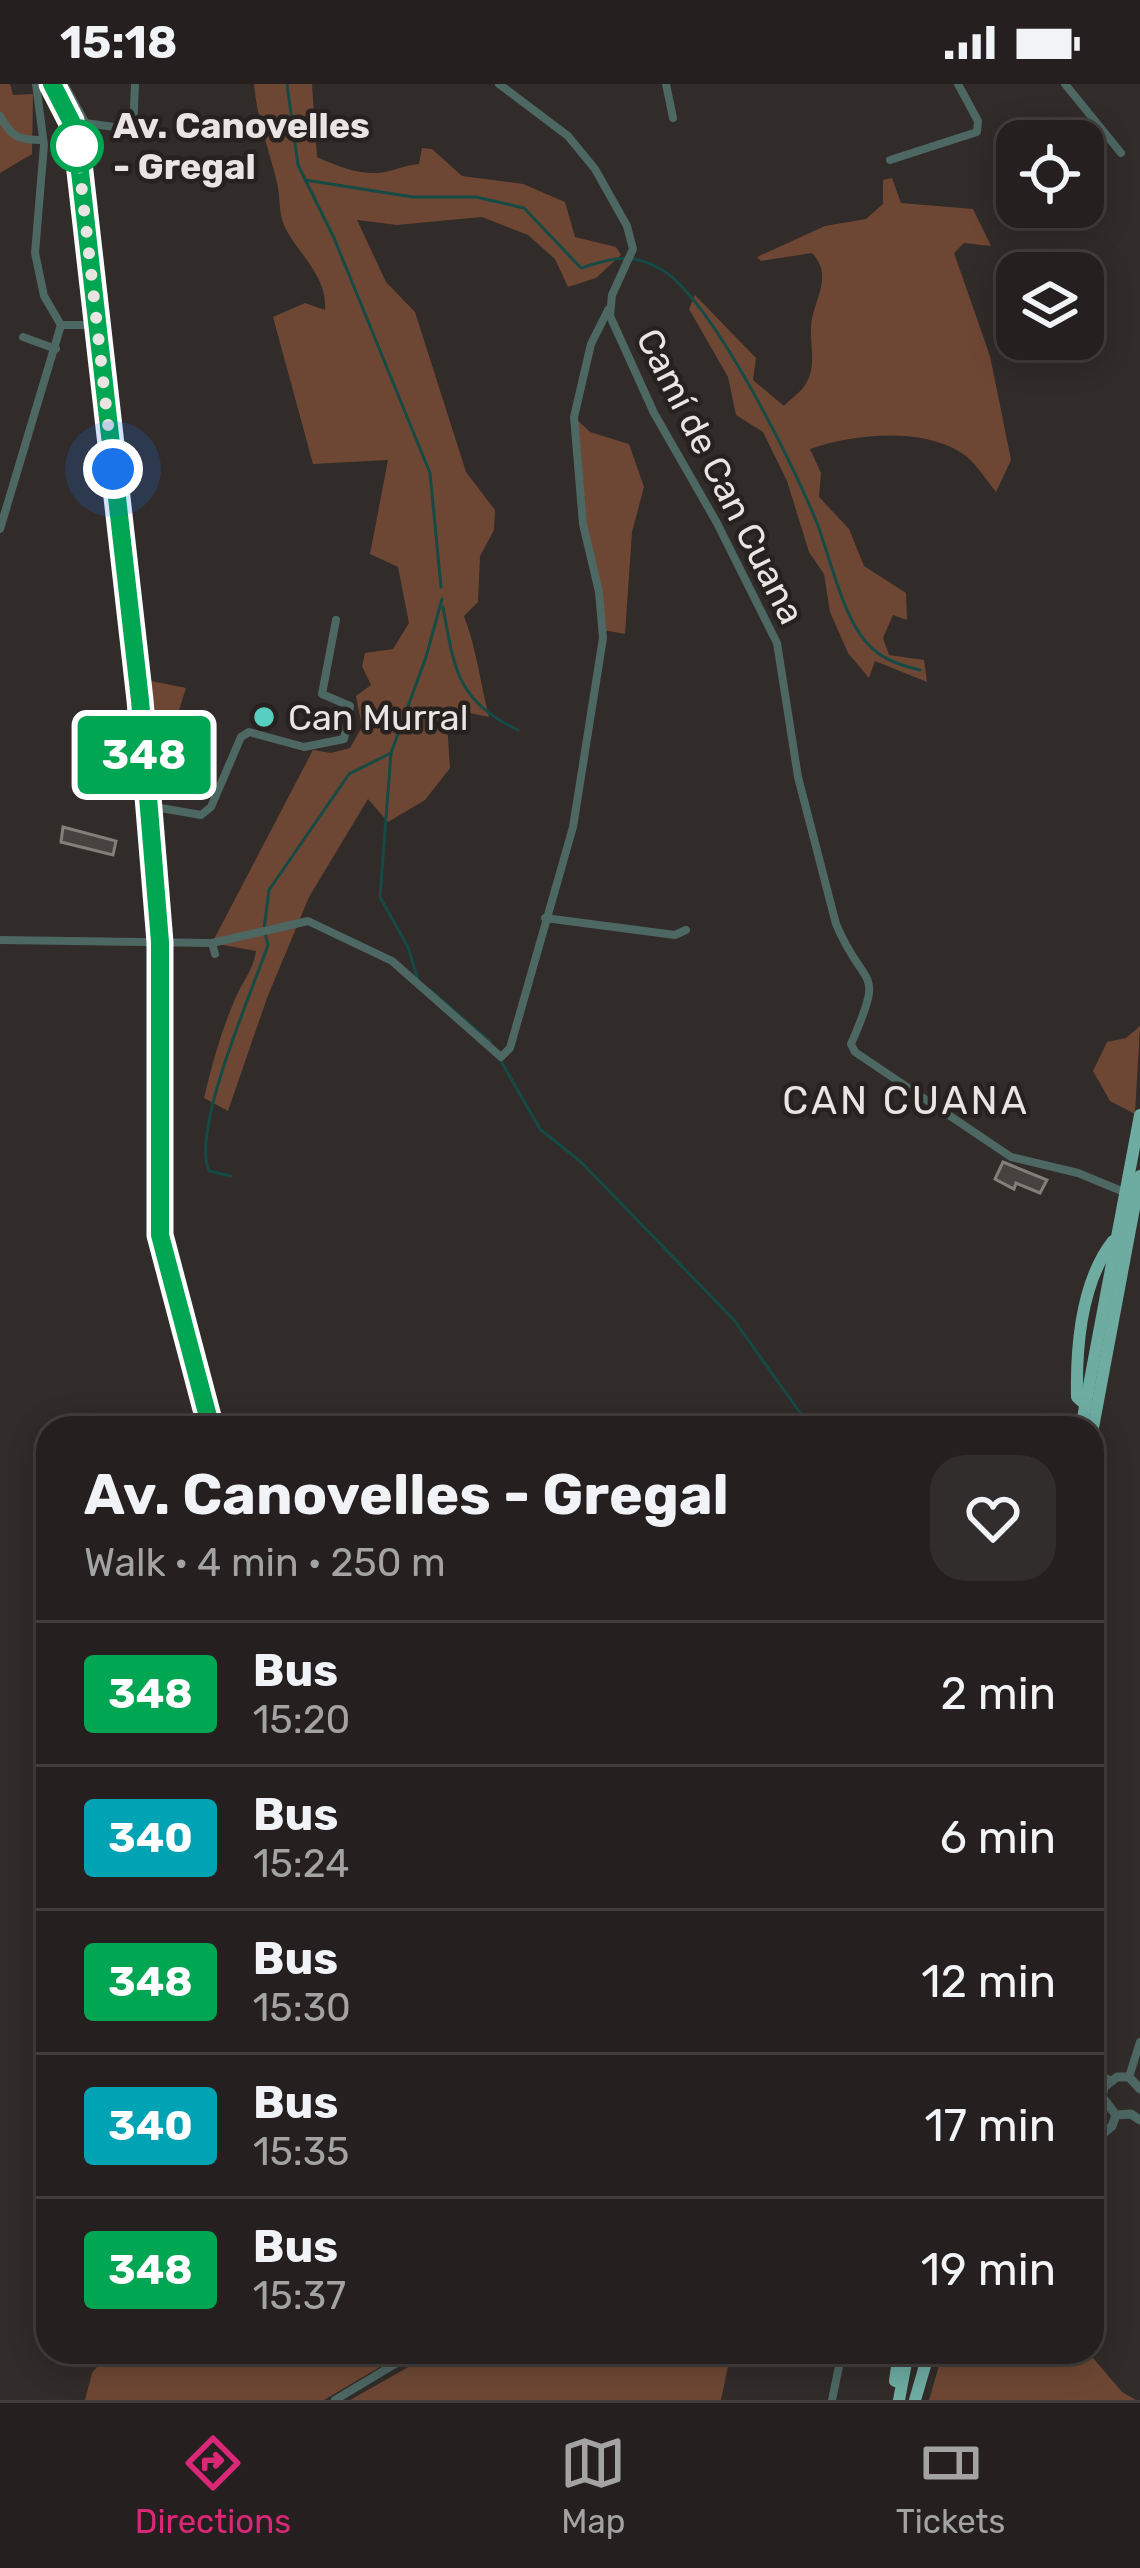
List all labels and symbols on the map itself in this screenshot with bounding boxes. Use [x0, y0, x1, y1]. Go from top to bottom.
place label: Av. Canovelles - Gregal [113, 104, 370, 188]
marker: Av. Canovelles - Gregal [52, 121, 102, 171]
street label: Camí de Can Cuana [628, 321, 814, 631]
your location [83, 439, 143, 499]
place label: Can Murral [288, 696, 468, 739]
marker: Can Murral [251, 704, 277, 730]
line badge: 348 [75, 716, 213, 794]
district label: CAN CUANA [782, 1078, 1030, 1124]

